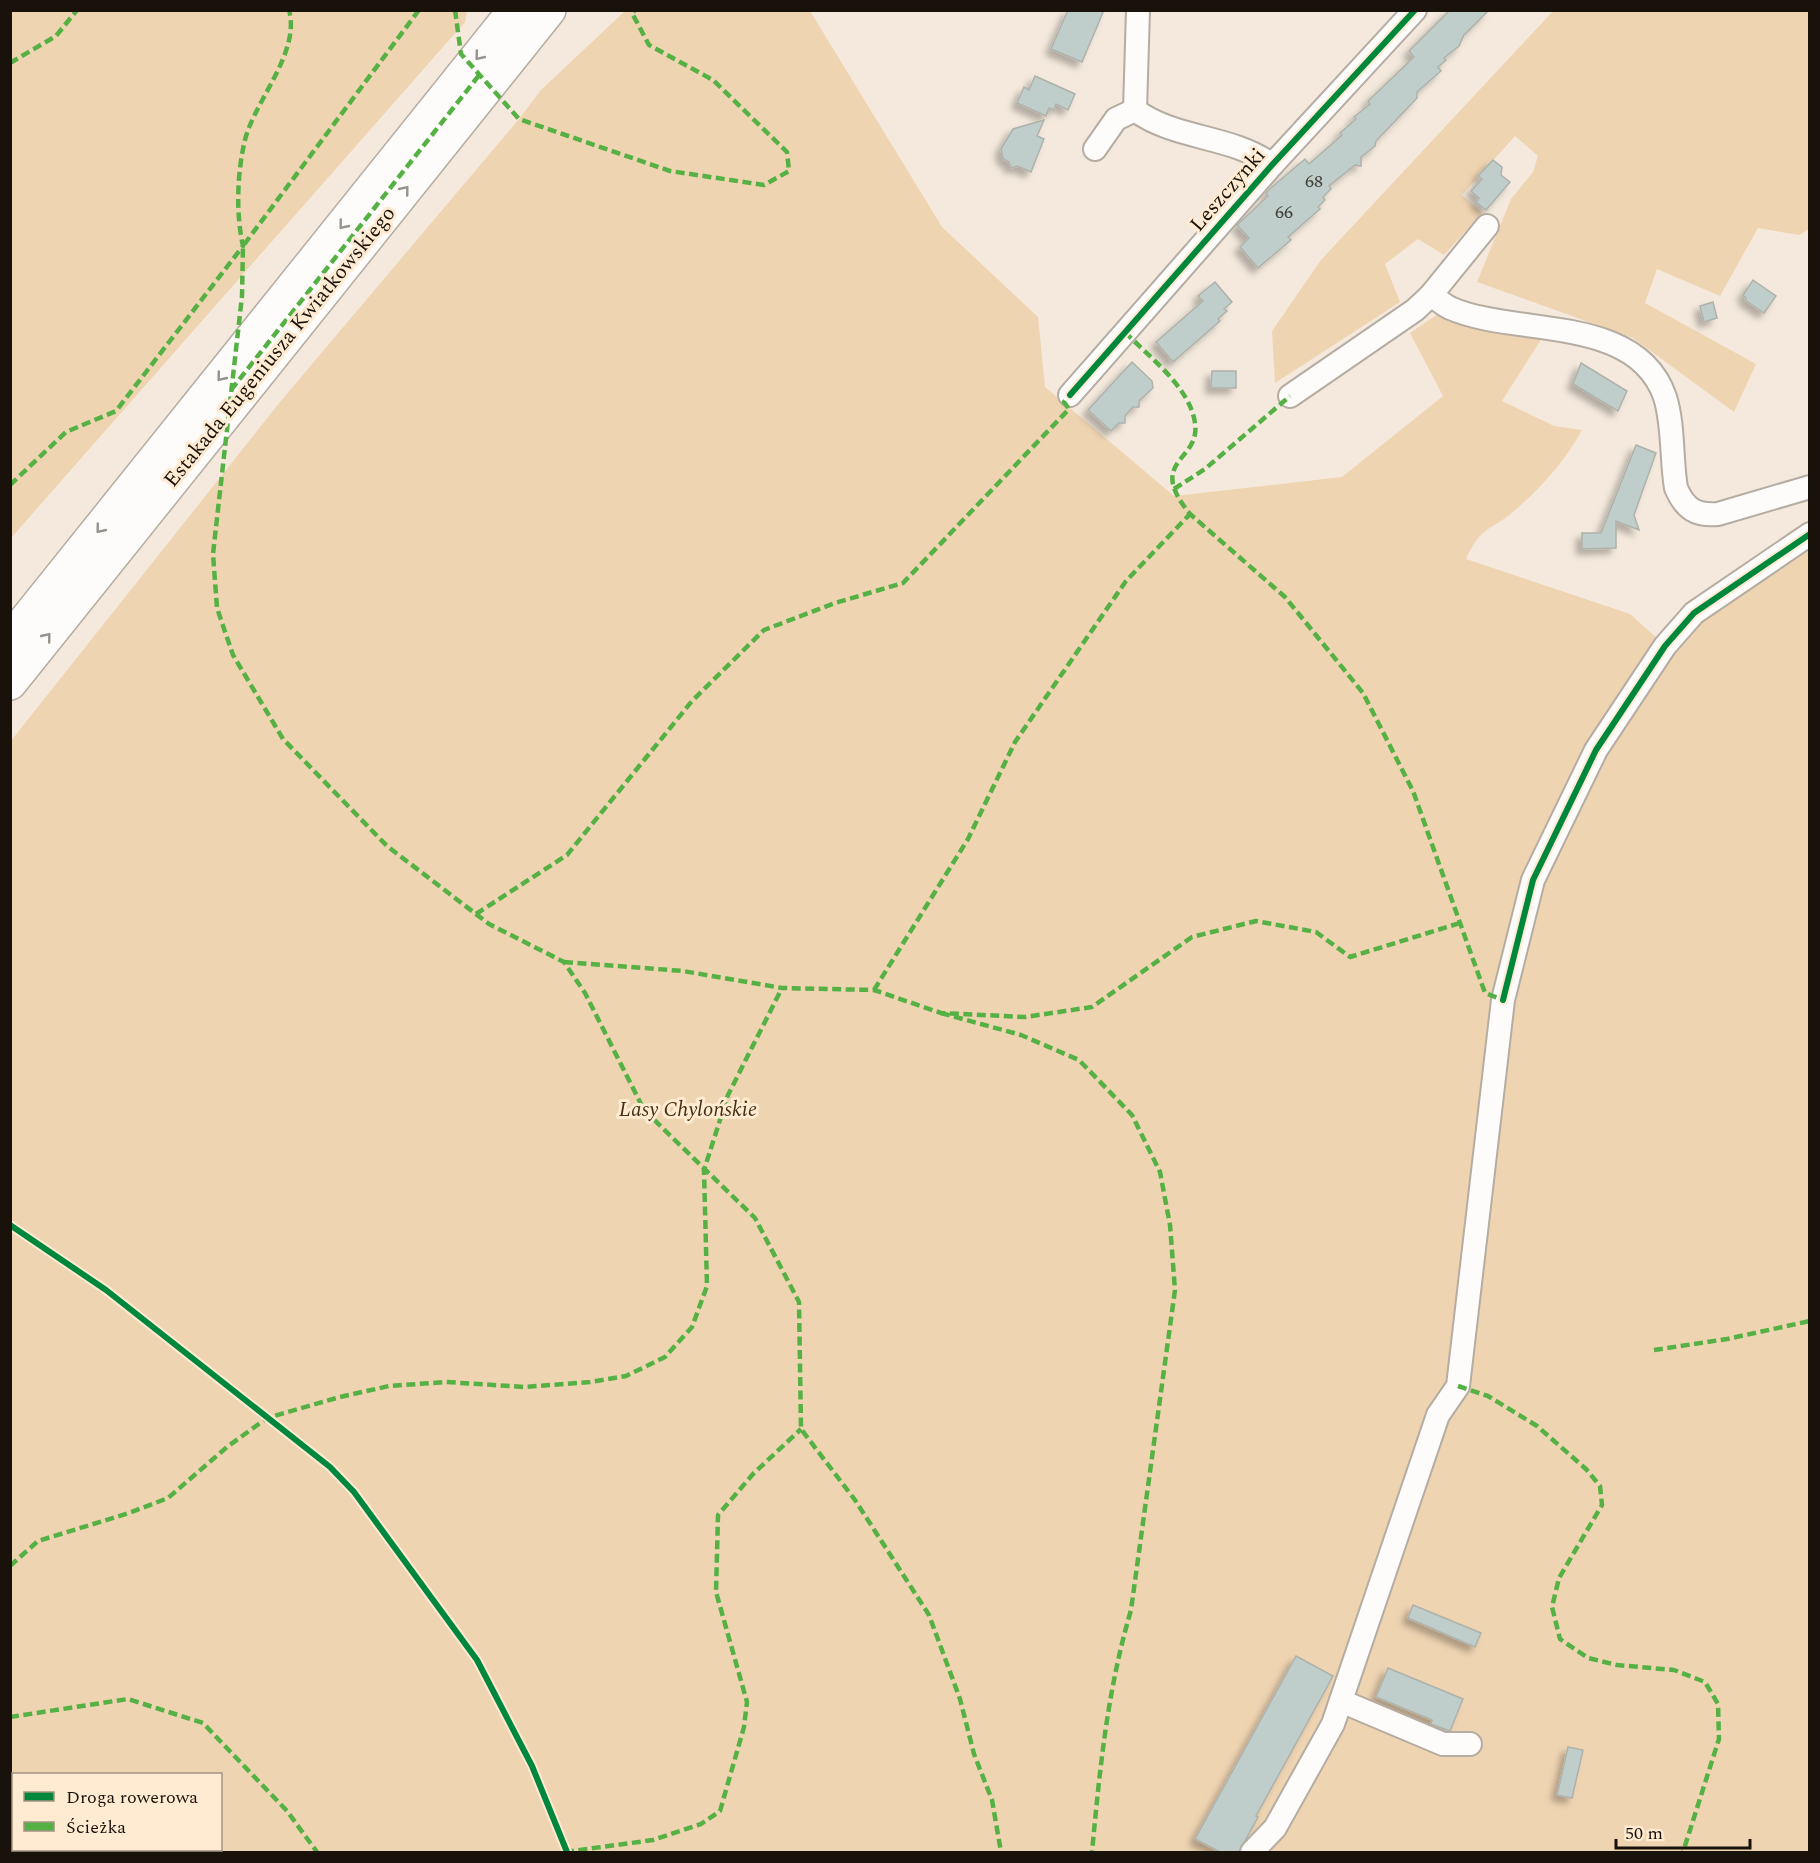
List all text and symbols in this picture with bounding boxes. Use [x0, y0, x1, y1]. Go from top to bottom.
one-way arrow [475, 49, 486, 60]
street label: Leszczynki [1182, 141, 1274, 239]
house number: 68 [1305, 168, 1323, 195]
one-way arrow [398, 186, 409, 197]
street label: Estakada Eugeniusza Kwiatkowskiego [156, 199, 404, 495]
house number: 66 [1275, 199, 1293, 226]
one-way arrow [340, 218, 351, 229]
one-way arrow [218, 370, 229, 381]
one-way arrow [96, 522, 107, 533]
one-way arrow [40, 633, 51, 644]
park label: Lasy Chylońskie [619, 1094, 757, 1126]
legend [12, 1773, 222, 1851]
text: Droga rowerowa [66, 1784, 198, 1811]
scale bar [1616, 1812, 1750, 1850]
text: Ścieżka [66, 1814, 126, 1841]
text: 50 m [1625, 1820, 1663, 1847]

